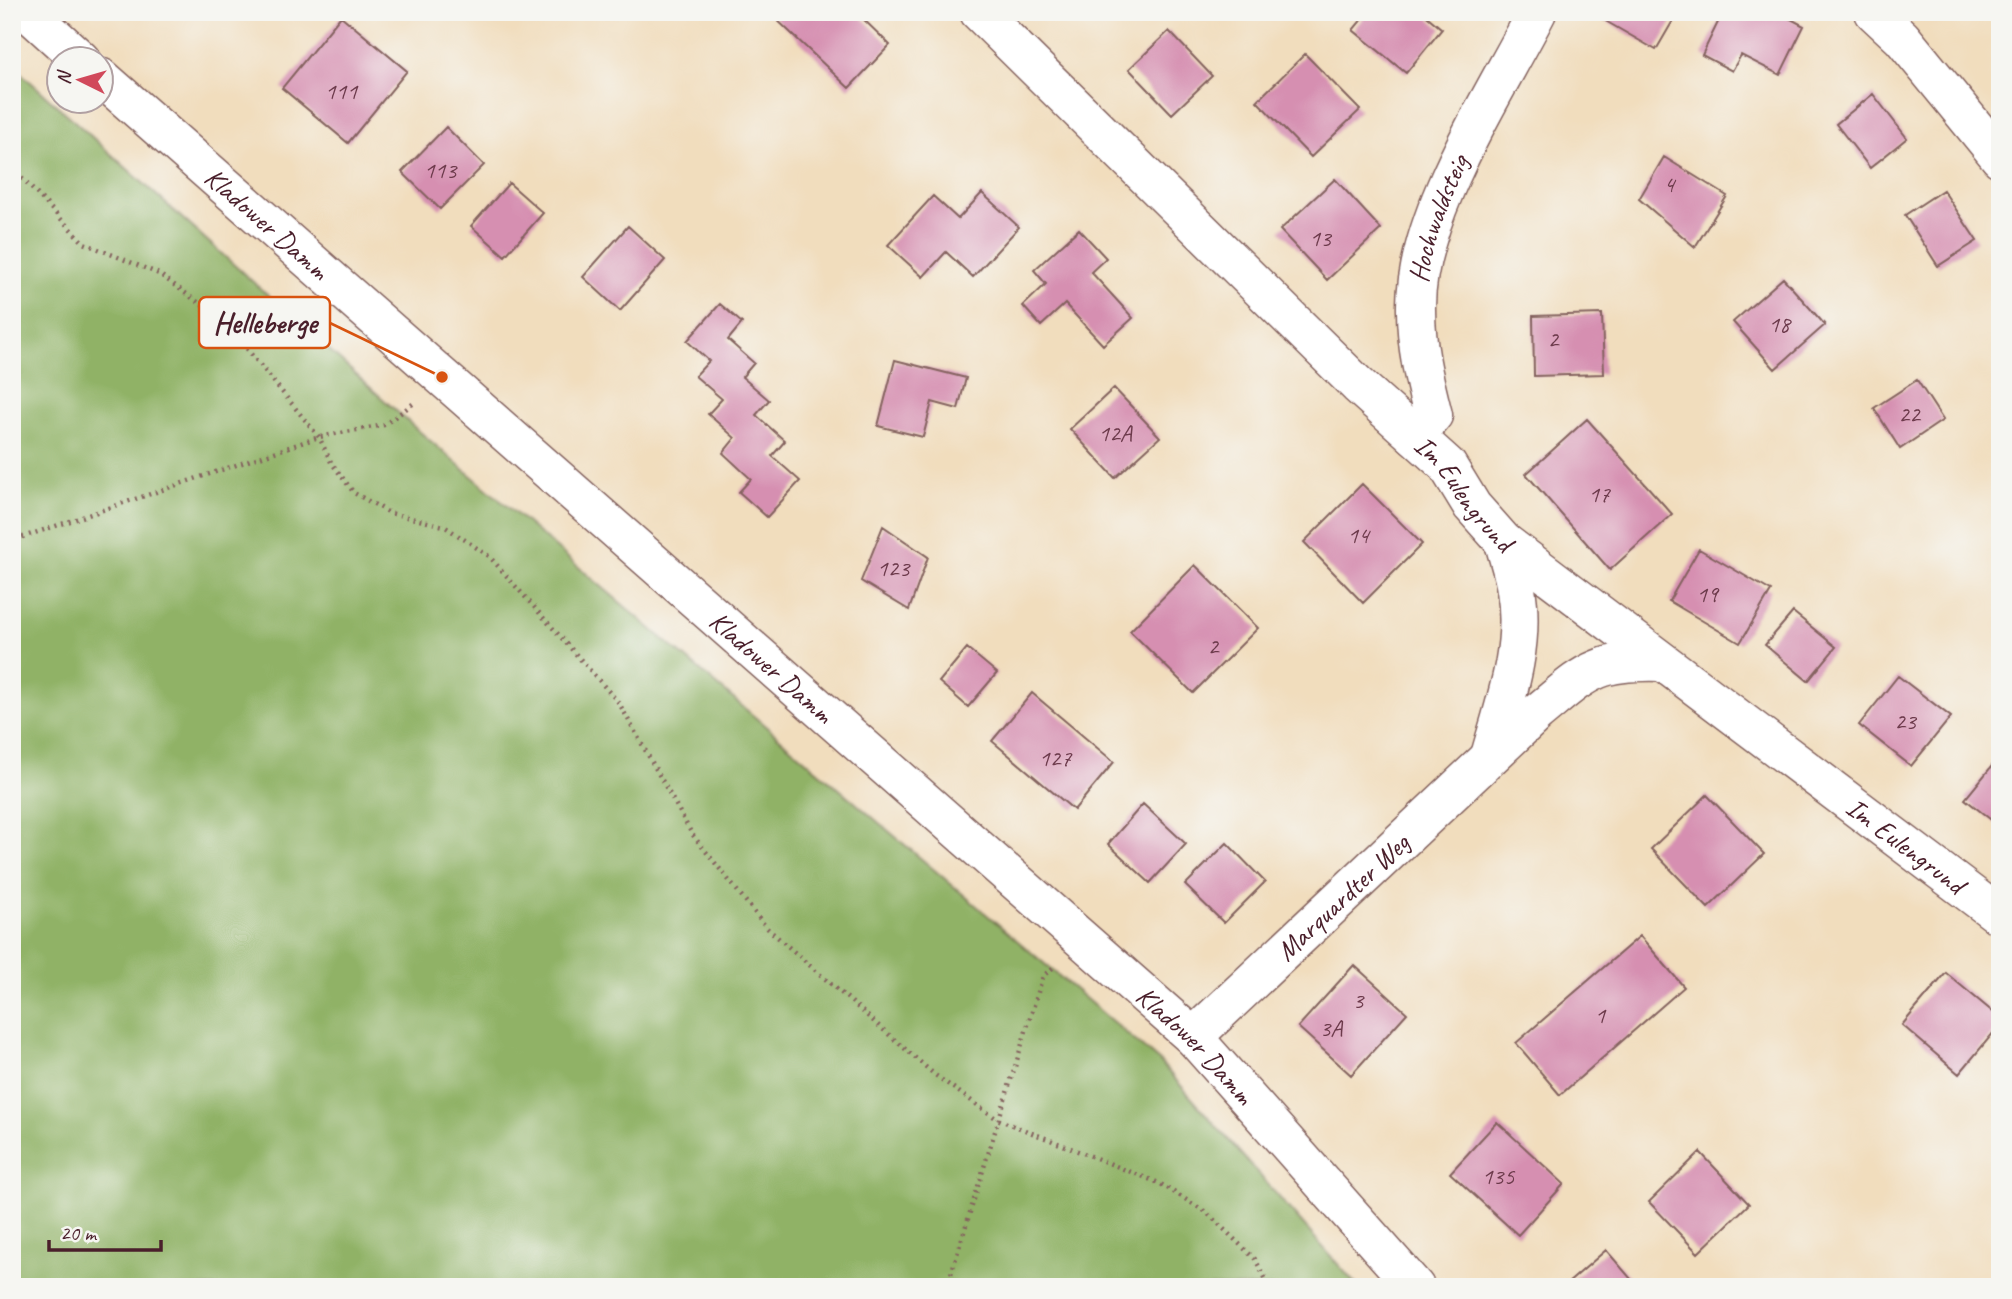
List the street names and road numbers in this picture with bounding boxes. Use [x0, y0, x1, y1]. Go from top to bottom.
street label: Hochwaldsteig [1400, 147, 1477, 285]
street label: Kladower Damm [198, 159, 338, 288]
street label: Im Eulengrund [1408, 427, 1523, 562]
street label: Kladower Damm [703, 603, 842, 732]
street label: Im Eulengrund [1840, 789, 1975, 903]
street label: Marquardter Weg [1268, 825, 1417, 968]
street label: Kladower Damm [1129, 978, 1263, 1113]

